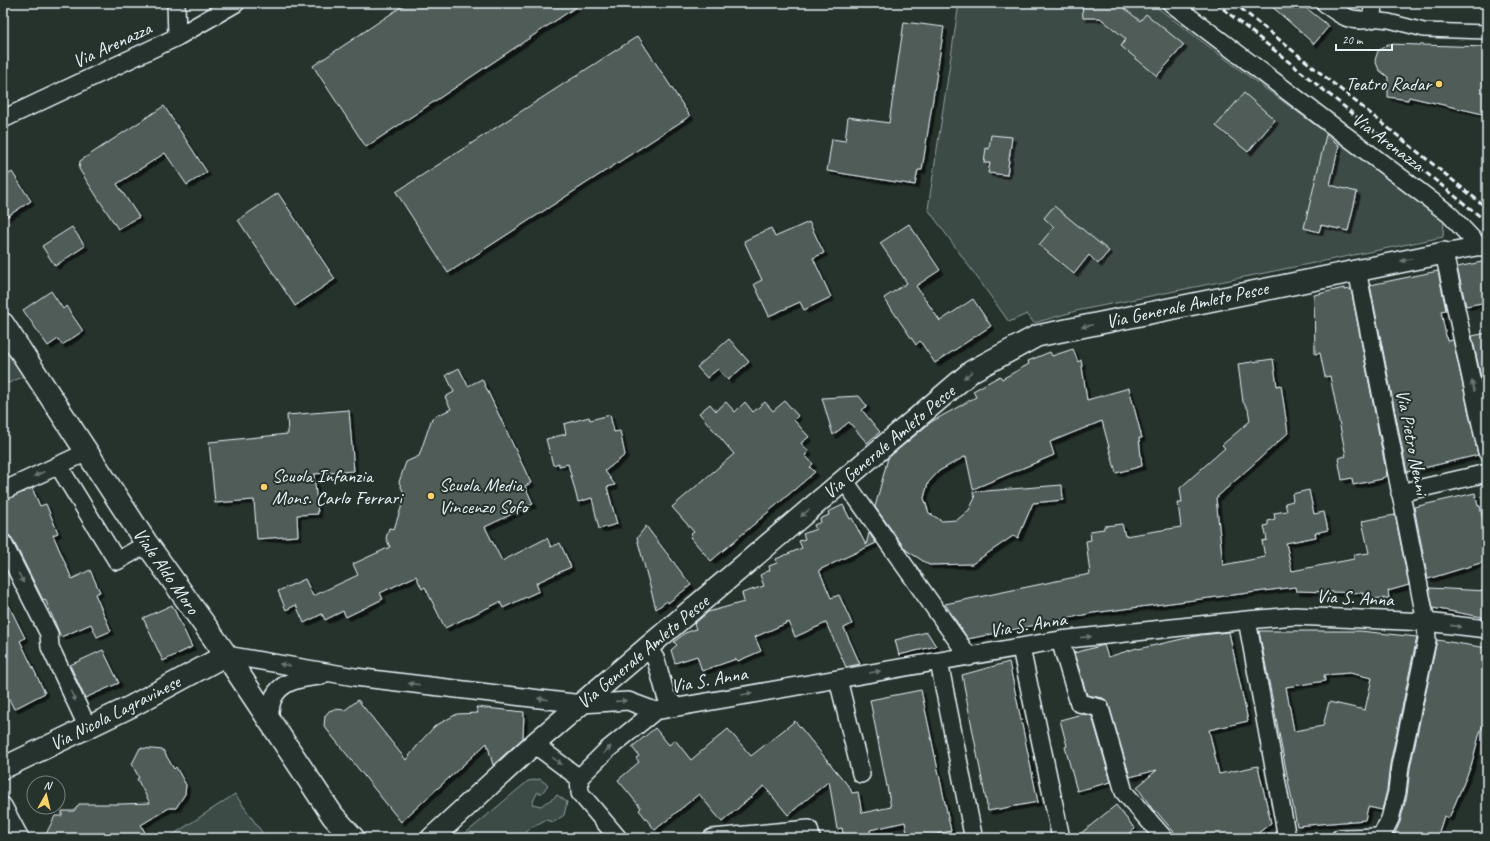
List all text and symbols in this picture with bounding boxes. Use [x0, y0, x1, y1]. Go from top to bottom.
street label: Via Arenazza [69, 16, 156, 74]
scale bar [1336, 26, 1392, 52]
text: 20 m [1342, 32, 1364, 48]
place label: Teatro Radar [1346, 72, 1433, 96]
marker: Teatro Radar [1434, 79, 1444, 89]
street label: Via Arenazza [1347, 107, 1430, 178]
one-way arrow [1400, 258, 1412, 264]
street label: Via Generale Amleto Pesce [1104, 276, 1272, 334]
one-way arrow [1081, 323, 1093, 329]
one-way arrow [963, 370, 974, 379]
street label: Via Generale Amleto Pesce [818, 378, 961, 504]
one-way arrow [1470, 380, 1476, 392]
street label: Via Pietro Nenni [1390, 387, 1434, 499]
place label: Scuola Infanzia Mons. Carlo Ferrari [272, 464, 404, 510]
one-way arrow [33, 471, 44, 477]
place label: Scuola Media Vincenzo Sofo [439, 473, 529, 519]
marker: Scuola Infanzia Mons. Carlo Ferrari [259, 482, 269, 492]
marker: Scuola Media Vincenzo Sofo [426, 491, 436, 501]
one-way arrow [800, 509, 810, 518]
street label: Viale Aldo Moro [128, 523, 205, 620]
one-way arrow [17, 572, 24, 583]
street label: Via S. Anna [1316, 584, 1396, 612]
street label: Via Generale Amleto Pesce [572, 588, 715, 714]
street label: Via S. Anna [988, 607, 1070, 643]
one-way arrow [1450, 623, 1462, 629]
one-way arrow [1080, 634, 1093, 641]
street label: Via S. Anna [669, 661, 751, 699]
one-way arrow [279, 662, 291, 668]
street label: Via Nicola Lagravinese [46, 669, 186, 756]
one-way arrow [869, 669, 881, 675]
one-way arrow [408, 681, 420, 687]
one-way arrow [70, 690, 76, 701]
one-way arrow [741, 691, 753, 697]
one-way arrow [537, 696, 549, 702]
one-way arrow [615, 698, 627, 705]
one-way arrow [602, 746, 612, 755]
one-way arrow [551, 757, 562, 765]
north arrow [26, 775, 66, 815]
text: N [43, 778, 54, 793]

